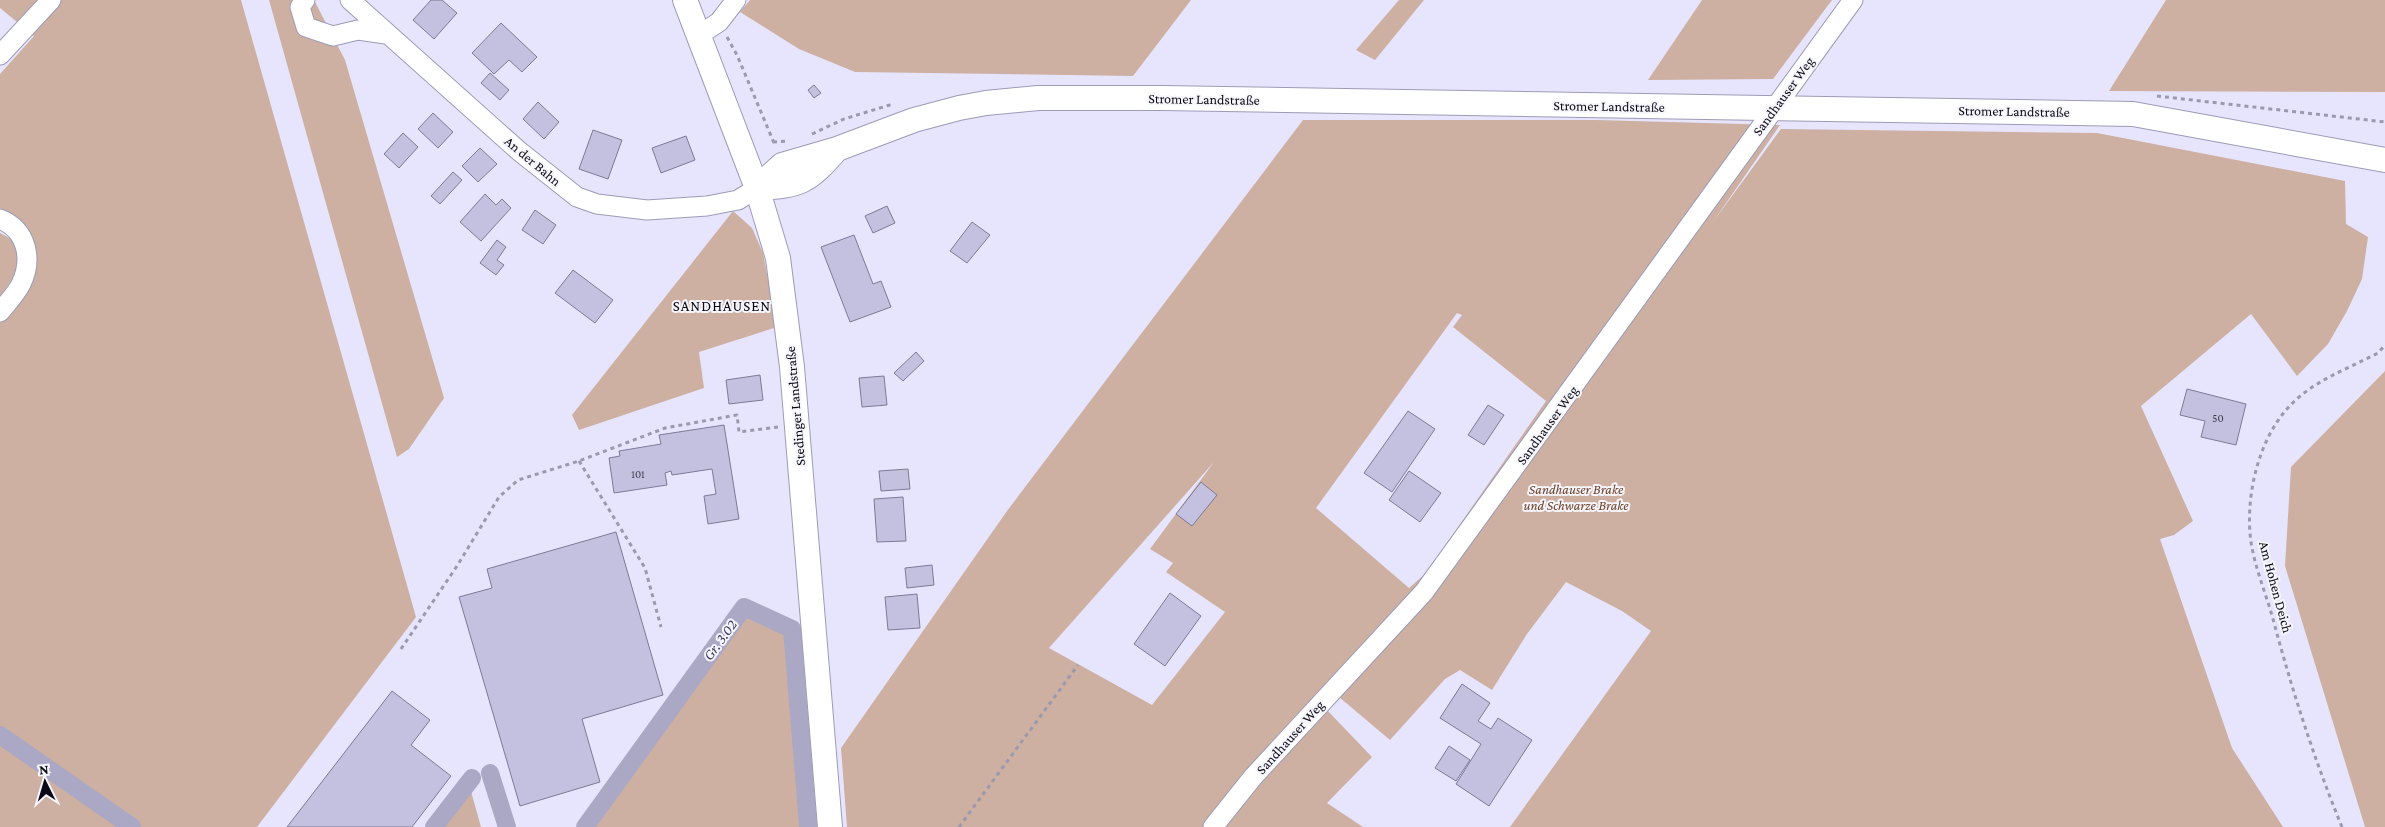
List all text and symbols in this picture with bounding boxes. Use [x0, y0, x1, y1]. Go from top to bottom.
street label: Sandhauser Weg [1749, 53, 1817, 139]
street label: Stromer Landstraße [1148, 90, 1260, 108]
street label: Stromer Landstraße [1553, 97, 1665, 115]
street label: Stromer Landstraße [1958, 102, 2070, 120]
street label: An der Bahn [502, 133, 565, 189]
district label: SANDHAUSEN [673, 298, 771, 314]
street label: Stedinger Landstraße [782, 346, 808, 466]
street label: Sandhauser Weg [1513, 382, 1581, 468]
house number: 50 [2212, 412, 2224, 424]
house number: 101 [631, 468, 645, 480]
park label: Sandhauser Brake und Schwarze Brake [1523, 481, 1629, 513]
street label: Am Hohen Deich [2256, 539, 2296, 635]
water label: Gr. 3.02 [700, 617, 740, 663]
street label: Sandhauser Weg [1253, 697, 1327, 777]
north arrow [20, 757, 70, 807]
text: N [38, 761, 50, 777]

